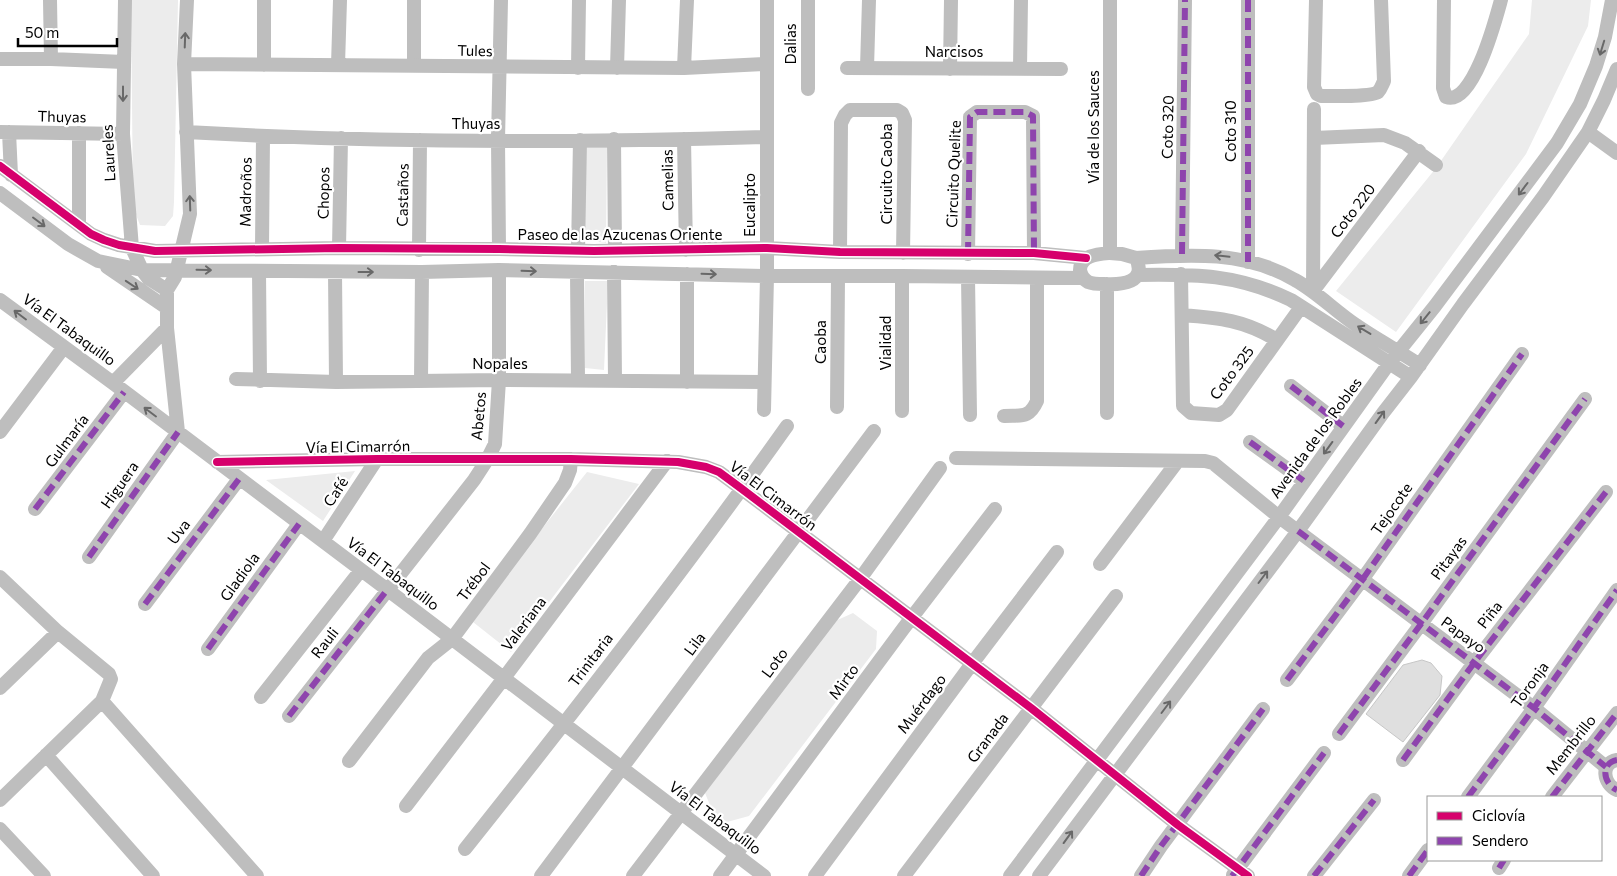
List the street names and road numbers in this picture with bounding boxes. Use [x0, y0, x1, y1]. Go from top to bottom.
street label: Dalias [781, 23, 799, 65]
street label: Tules [457, 41, 493, 59]
street label: Narcisos [925, 42, 983, 60]
street label: Vía de los Sauces [1084, 70, 1102, 184]
street label: Coto 320 [1157, 95, 1177, 159]
street label: Coto 310 [1221, 100, 1239, 162]
street label: Thuyas [37, 107, 87, 125]
street label: Thuyas [452, 114, 501, 132]
street label: Circuito Quelite [942, 120, 964, 228]
street label: Circuito Caoba [877, 123, 895, 225]
street label: Laureles [98, 124, 118, 182]
street label: Camelias [657, 149, 677, 211]
street label: Madroños [235, 157, 255, 227]
street label: Castaños [392, 163, 412, 227]
street label: Chopos [314, 166, 332, 219]
street label: Eucalipto [740, 173, 758, 237]
street label: Coto 220 [1326, 180, 1378, 241]
street label: Paseo de las Azucenas Oriente [518, 225, 723, 243]
street label: Vía El Tabaquillo [19, 289, 120, 369]
street label: Vialidad [876, 316, 894, 370]
street label: Caoba [811, 320, 829, 364]
street label: Coto 325 [1205, 342, 1257, 403]
street label: Nopales [472, 354, 528, 372]
street label: Avenida de los Robles [1265, 373, 1365, 501]
street label: Abetos [467, 391, 489, 441]
street label: Gulmaría [40, 410, 92, 470]
street label: Vía El Cimarrón [306, 436, 410, 456]
street label: Higuera [97, 457, 142, 511]
street label: Vía El Cimarrón [726, 457, 821, 534]
street label: Café [319, 473, 351, 510]
street label: Tejocote [1367, 479, 1416, 538]
street label: Uva [163, 515, 193, 547]
street label: Pitayas [1426, 532, 1470, 583]
street label: Vía El Tabaquillo [344, 533, 443, 614]
street label: Gladiola [216, 549, 263, 604]
street label: Trébol [453, 559, 494, 604]
street label: Valeriana [497, 593, 549, 654]
street label: Piña [1473, 597, 1505, 632]
street label: Papayo [1438, 612, 1489, 656]
street label: Rauli [307, 623, 342, 661]
street label: Lila [680, 628, 709, 658]
street label: Trinitaria [564, 629, 616, 690]
street label: Loto [757, 644, 791, 681]
street label: Toronja [1507, 658, 1552, 711]
street label: Mirto [824, 660, 862, 703]
street label: Muérdago [893, 670, 949, 737]
street label: Granada [963, 709, 1012, 766]
street label: Membrillo [1541, 711, 1599, 778]
street label: Vía El Tabaquillo [666, 777, 765, 858]

